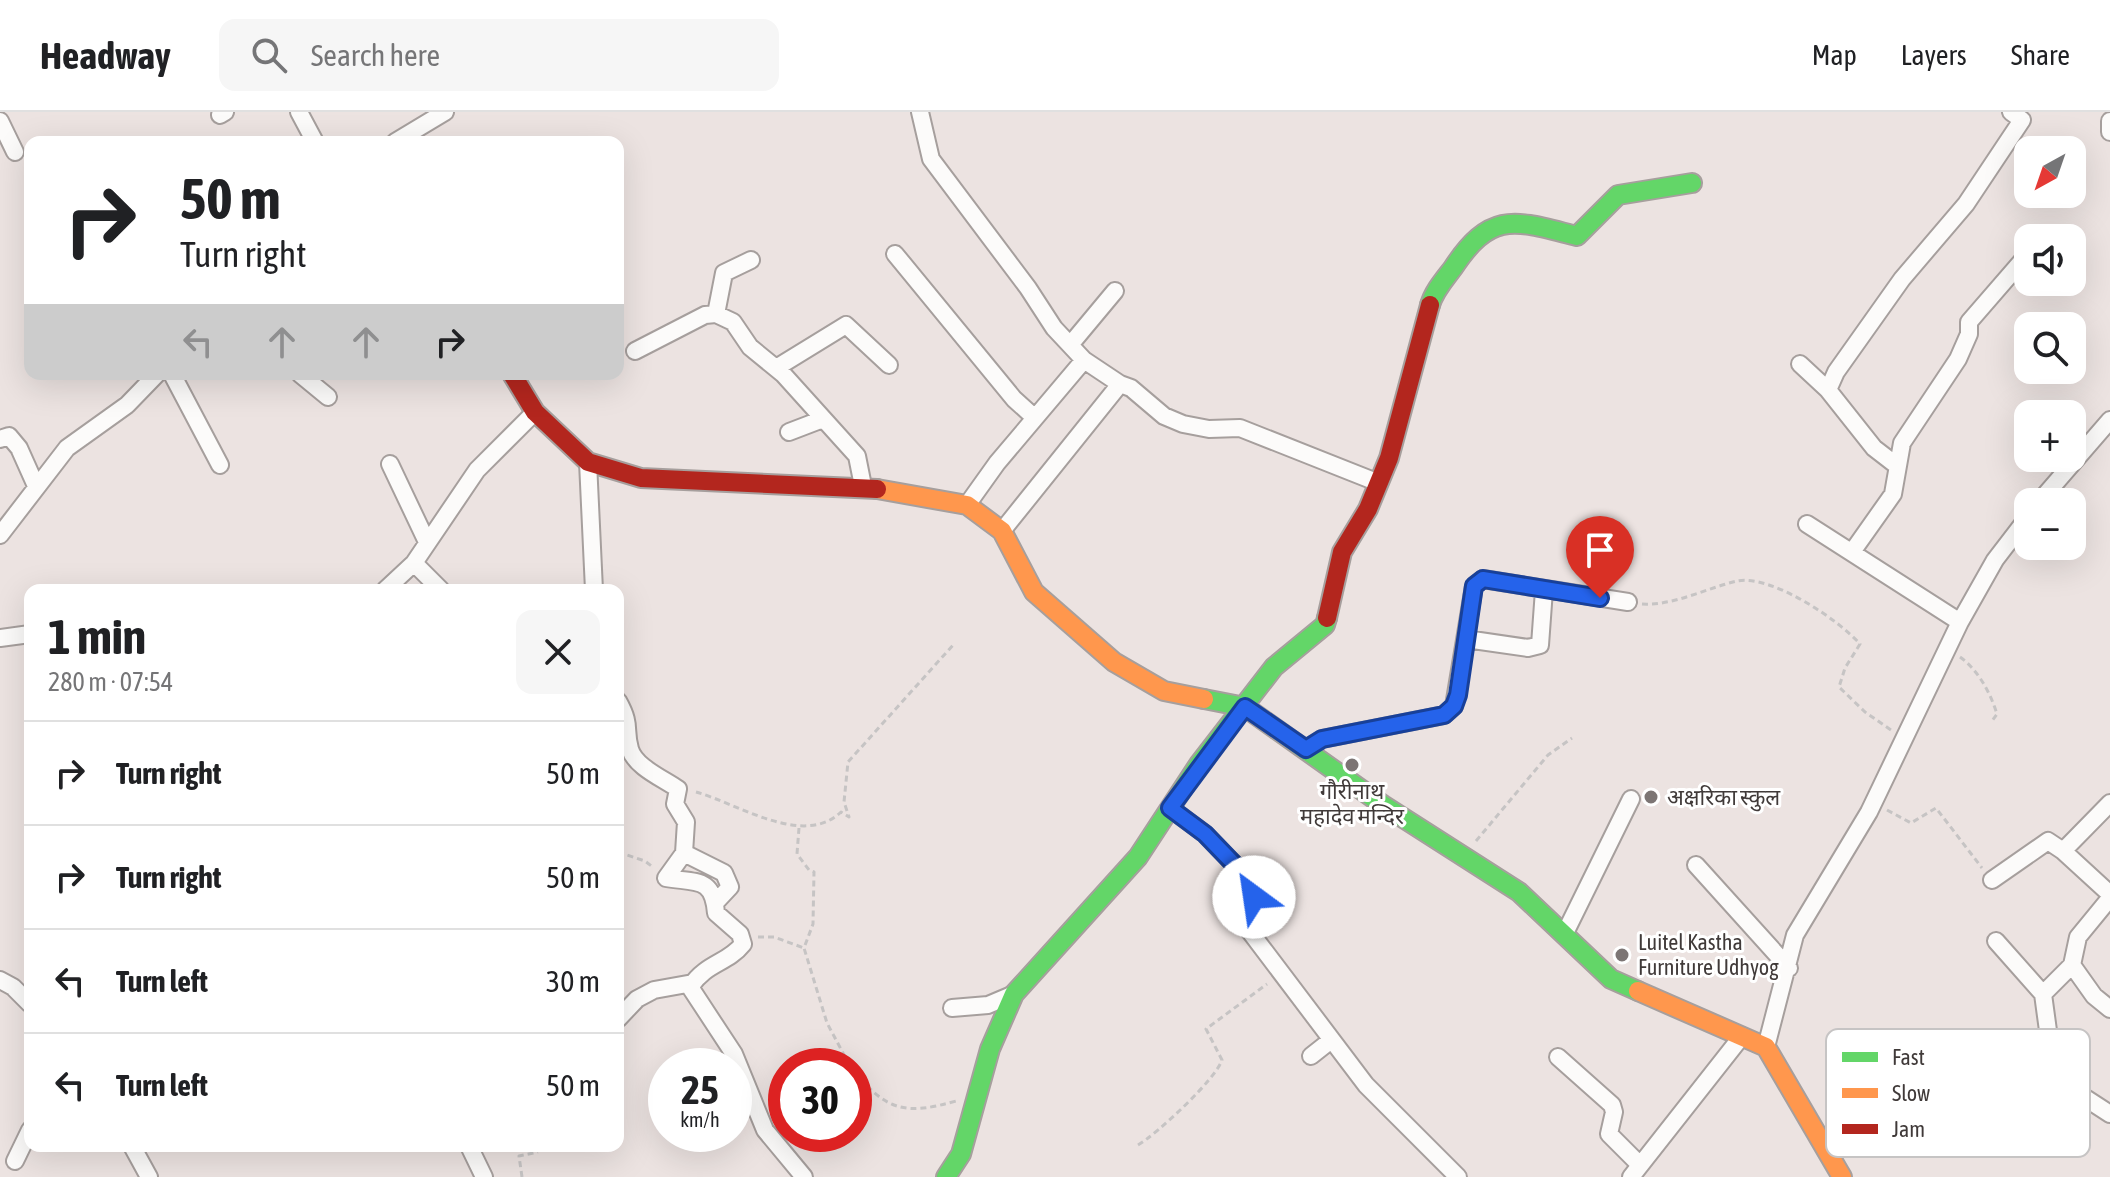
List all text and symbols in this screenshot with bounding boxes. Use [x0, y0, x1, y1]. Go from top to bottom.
search box [219, 19, 779, 91]
icon: search [247, 33, 291, 77]
text: Headway [40, 34, 171, 77]
text: Search here [311, 38, 440, 72]
text: Map [1812, 39, 1857, 71]
text: Layers [1901, 39, 1967, 71]
text: Share [2011, 39, 2070, 71]
north arrow [2014, 136, 2086, 208]
map controls [2014, 136, 2086, 560]
text: 50 m [180, 167, 281, 231]
icon: right [48, 168, 152, 272]
button: sound [2014, 224, 2086, 296]
text: Turn right [180, 233, 307, 275]
button: search [2014, 312, 2086, 384]
icon: left [176, 320, 220, 364]
icon: ahead [260, 320, 304, 364]
icon: ahead [344, 320, 388, 364]
icon: right [428, 320, 472, 364]
button: + [2014, 400, 2086, 472]
button: − [2014, 488, 2086, 560]
pin [1566, 516, 1634, 598]
icon: arrive [1578, 528, 1622, 572]
text: 1 min [48, 609, 146, 664]
button: close [516, 610, 600, 694]
text: 280 m · 07:54 [48, 667, 173, 697]
icon: right [48, 751, 92, 795]
text: Turn right [116, 756, 222, 790]
text: 50 m [546, 756, 600, 790]
marker: गौरीनाथ महादेव मन्दिर [1343, 756, 1361, 774]
place label: गौरीनाथ महादेव मन्दिर [1300, 778, 1405, 829]
place label: अक्षरिका स्कुल [1667, 784, 1781, 812]
marker: अक्षरिका स्कुल [1642, 788, 1660, 806]
icon: right [48, 855, 92, 899]
position arrow [1212, 855, 1296, 939]
text: Turn right [116, 860, 222, 894]
text: 50 m [546, 860, 600, 894]
place label: Luitel Kastha Furniture Udhyog [1638, 929, 1779, 980]
marker: Luitel Kastha Furniture Udhyog [1613, 946, 1631, 964]
icon: left [48, 959, 92, 1003]
text: Turn left [116, 964, 208, 998]
text: 30 m [546, 964, 600, 998]
legend [1826, 1029, 2090, 1157]
text: Fast [1892, 1044, 1925, 1070]
speed limit sign: 30 [768, 1048, 872, 1152]
icon: left [48, 1063, 92, 1107]
text: 25 [681, 1067, 719, 1112]
text: Turn left [116, 1068, 208, 1102]
text: 50 m [546, 1068, 600, 1102]
text: Slow [1892, 1080, 1930, 1106]
text: km/h [680, 1108, 720, 1131]
text: Jam [1892, 1116, 1925, 1142]

